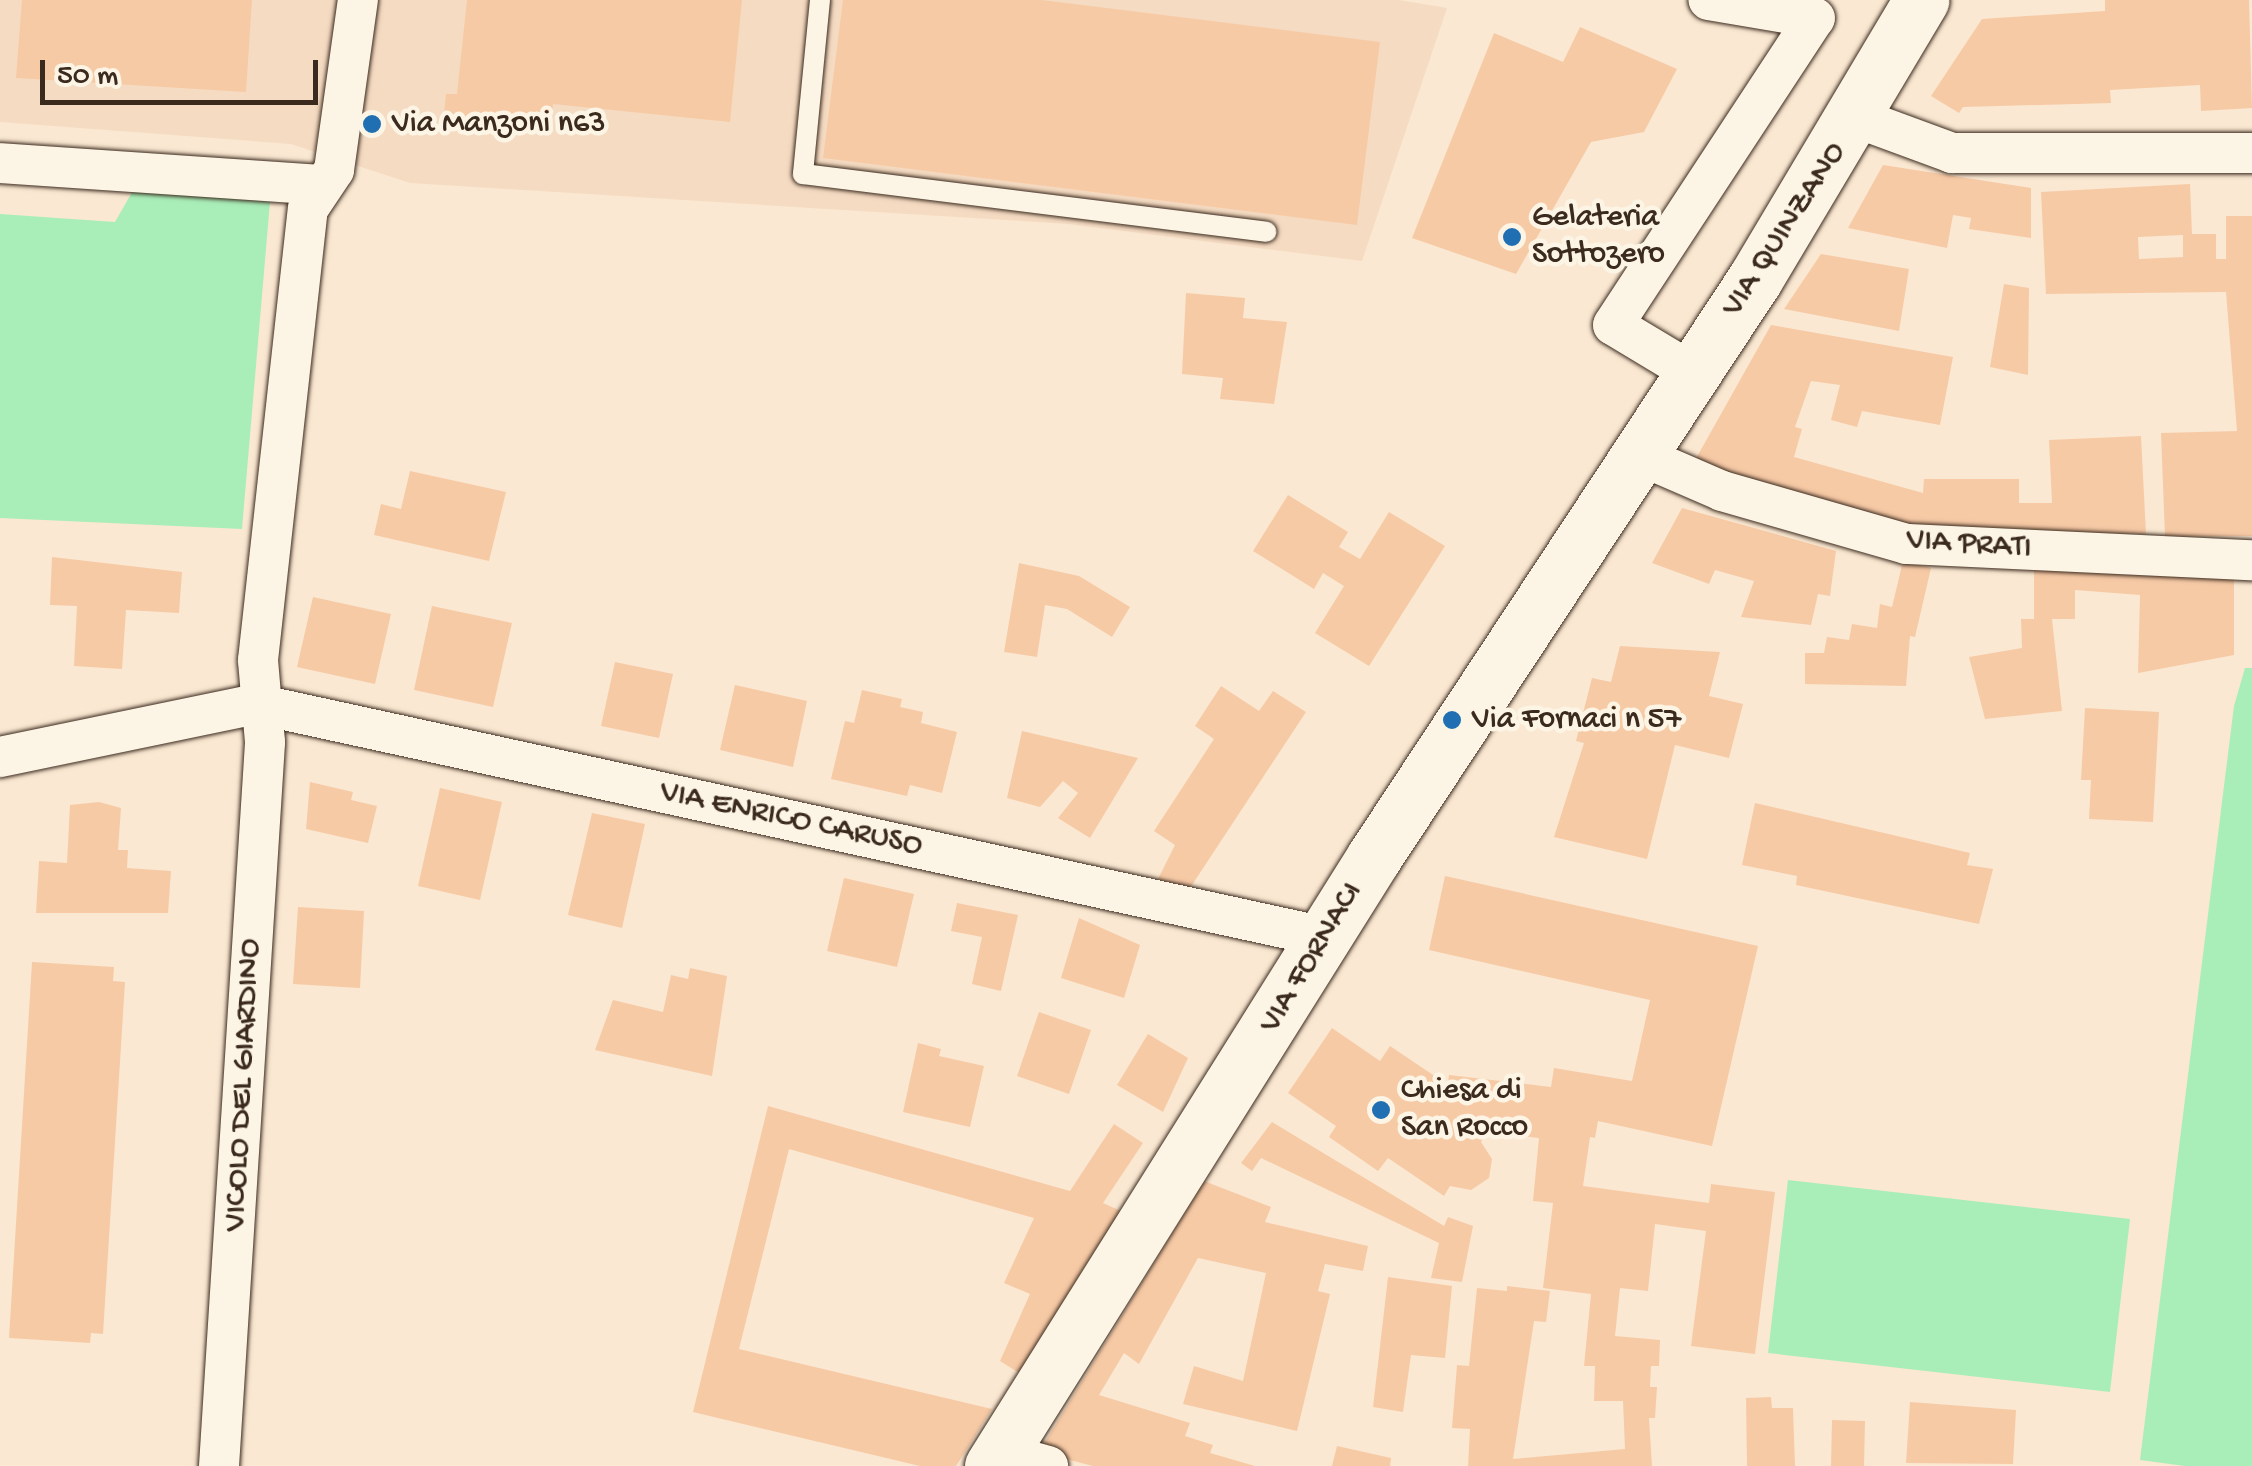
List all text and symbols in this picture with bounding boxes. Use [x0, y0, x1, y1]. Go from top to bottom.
scale bar [45, 40, 322, 102]
text: 50 m [57, 60, 118, 95]
place label: Via Manzoni n63 [392, 105, 606, 143]
marker: Via Manzoni n63 [361, 113, 383, 135]
street label: VIA QUINZANO [1714, 136, 1856, 324]
place label: Gelateria Sottozero [1532, 200, 1665, 275]
marker: Gelateria Sottozero [1501, 226, 1523, 248]
street label: VIA PRATI [1905, 521, 2033, 569]
place label: Via Fornaci n 57 [1472, 701, 1681, 739]
marker: Via Fornaci n 57 [1441, 709, 1463, 731]
street label: VIA ENRICO CARUSO [656, 773, 926, 867]
street label: VIA FORNACI [1252, 876, 1372, 1040]
street label: VICOLO DEL GIARDINO [217, 938, 271, 1232]
place label: Chiesa di San Rocco [1401, 1073, 1528, 1148]
marker: Chiesa di San Rocco [1370, 1099, 1392, 1121]

